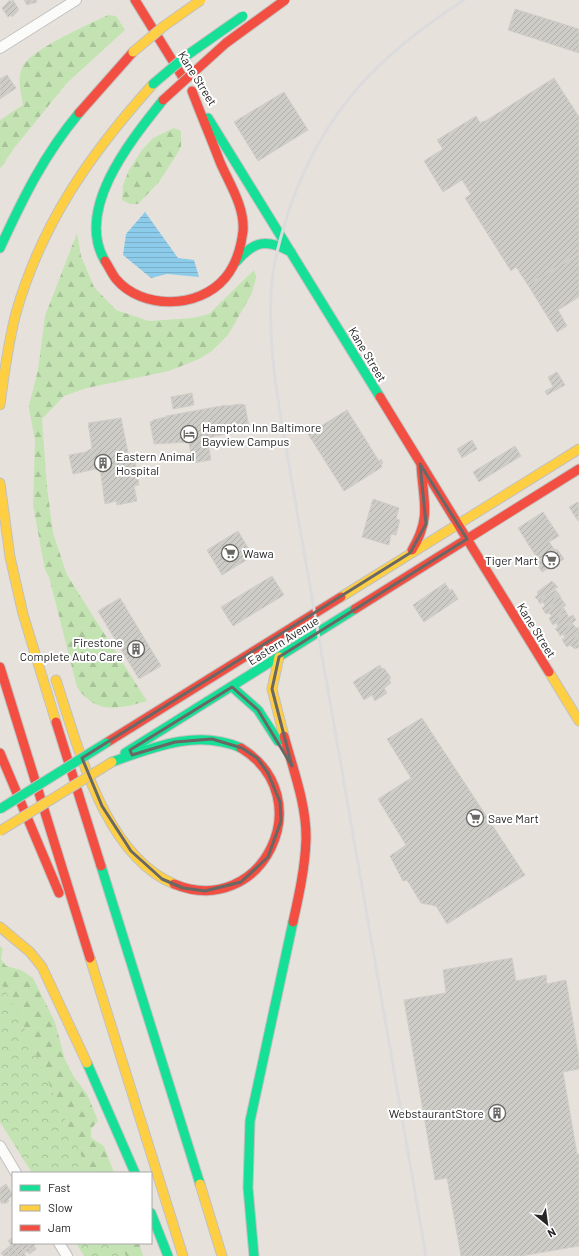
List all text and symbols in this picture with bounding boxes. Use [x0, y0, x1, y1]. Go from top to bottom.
street label: Kane Street [176, 48, 220, 108]
street label: Kane Street [346, 324, 390, 384]
place label: Hampton Inn Baltimore Bayview Campus [202, 420, 321, 448]
hotel icon: Hampton Inn Baltimore Bayview Campus [179, 424, 199, 444]
place label: Eastern Animal Hospital [116, 449, 195, 477]
building icon: Eastern Animal Hospital [93, 453, 113, 473]
supermarket icon: Wawa [220, 543, 240, 563]
place label: Wawa [243, 546, 274, 560]
supermarket icon: Tiger Mart [541, 550, 561, 570]
place label: Tiger Mart [485, 553, 538, 567]
street label: Kane Street [515, 600, 559, 660]
street label: Eastern Avenue [245, 613, 321, 667]
place label: Firestone Complete Auto Care [20, 635, 123, 663]
building icon: Firestone Complete Auto Care [126, 639, 146, 659]
supermarket icon: Save Mart [465, 808, 485, 828]
place label: Save Mart [488, 811, 539, 825]
building icon: WebstaurantStore [487, 1103, 507, 1123]
place label: WebstaurantStore [389, 1106, 484, 1120]
legend [12, 1172, 152, 1244]
text: Fast [48, 1180, 71, 1194]
text: Slow [48, 1200, 73, 1214]
north arrow [527, 1204, 567, 1244]
text: Jam [48, 1220, 71, 1234]
text: N [546, 1226, 558, 1241]

